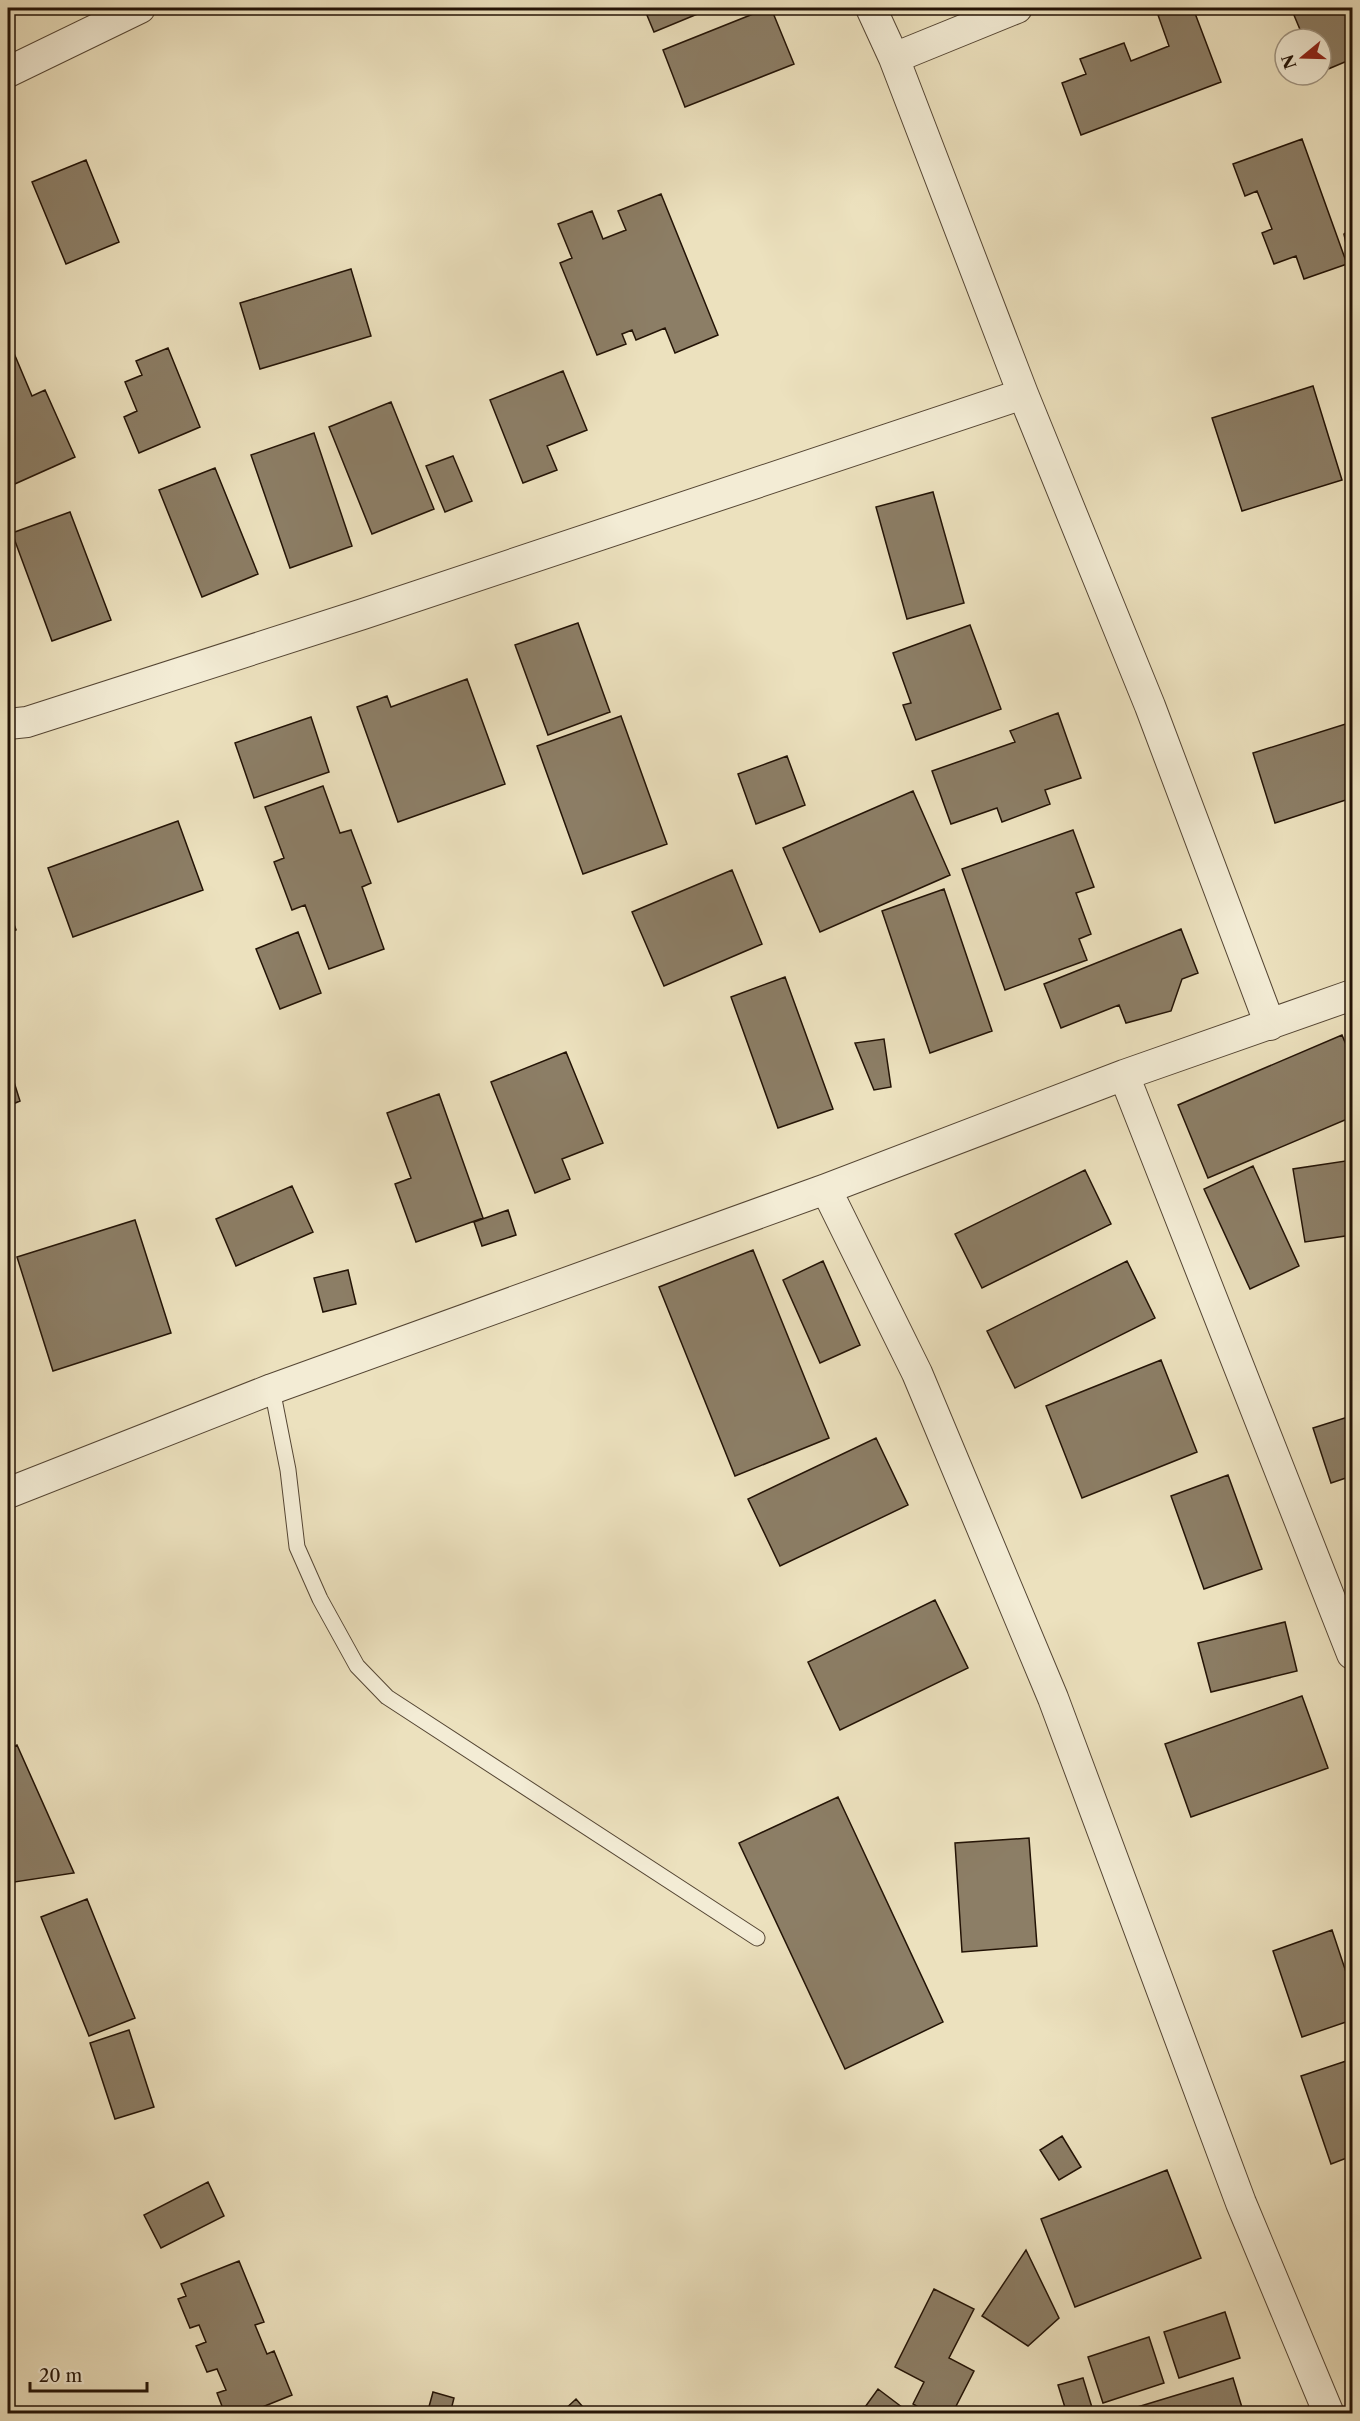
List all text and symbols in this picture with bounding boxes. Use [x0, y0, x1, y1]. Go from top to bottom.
north arrow [1273, 27, 1333, 87]
text: N [1277, 52, 1301, 72]
scale bar [30, 2355, 147, 2393]
text: 20 m [39, 2365, 83, 2387]

